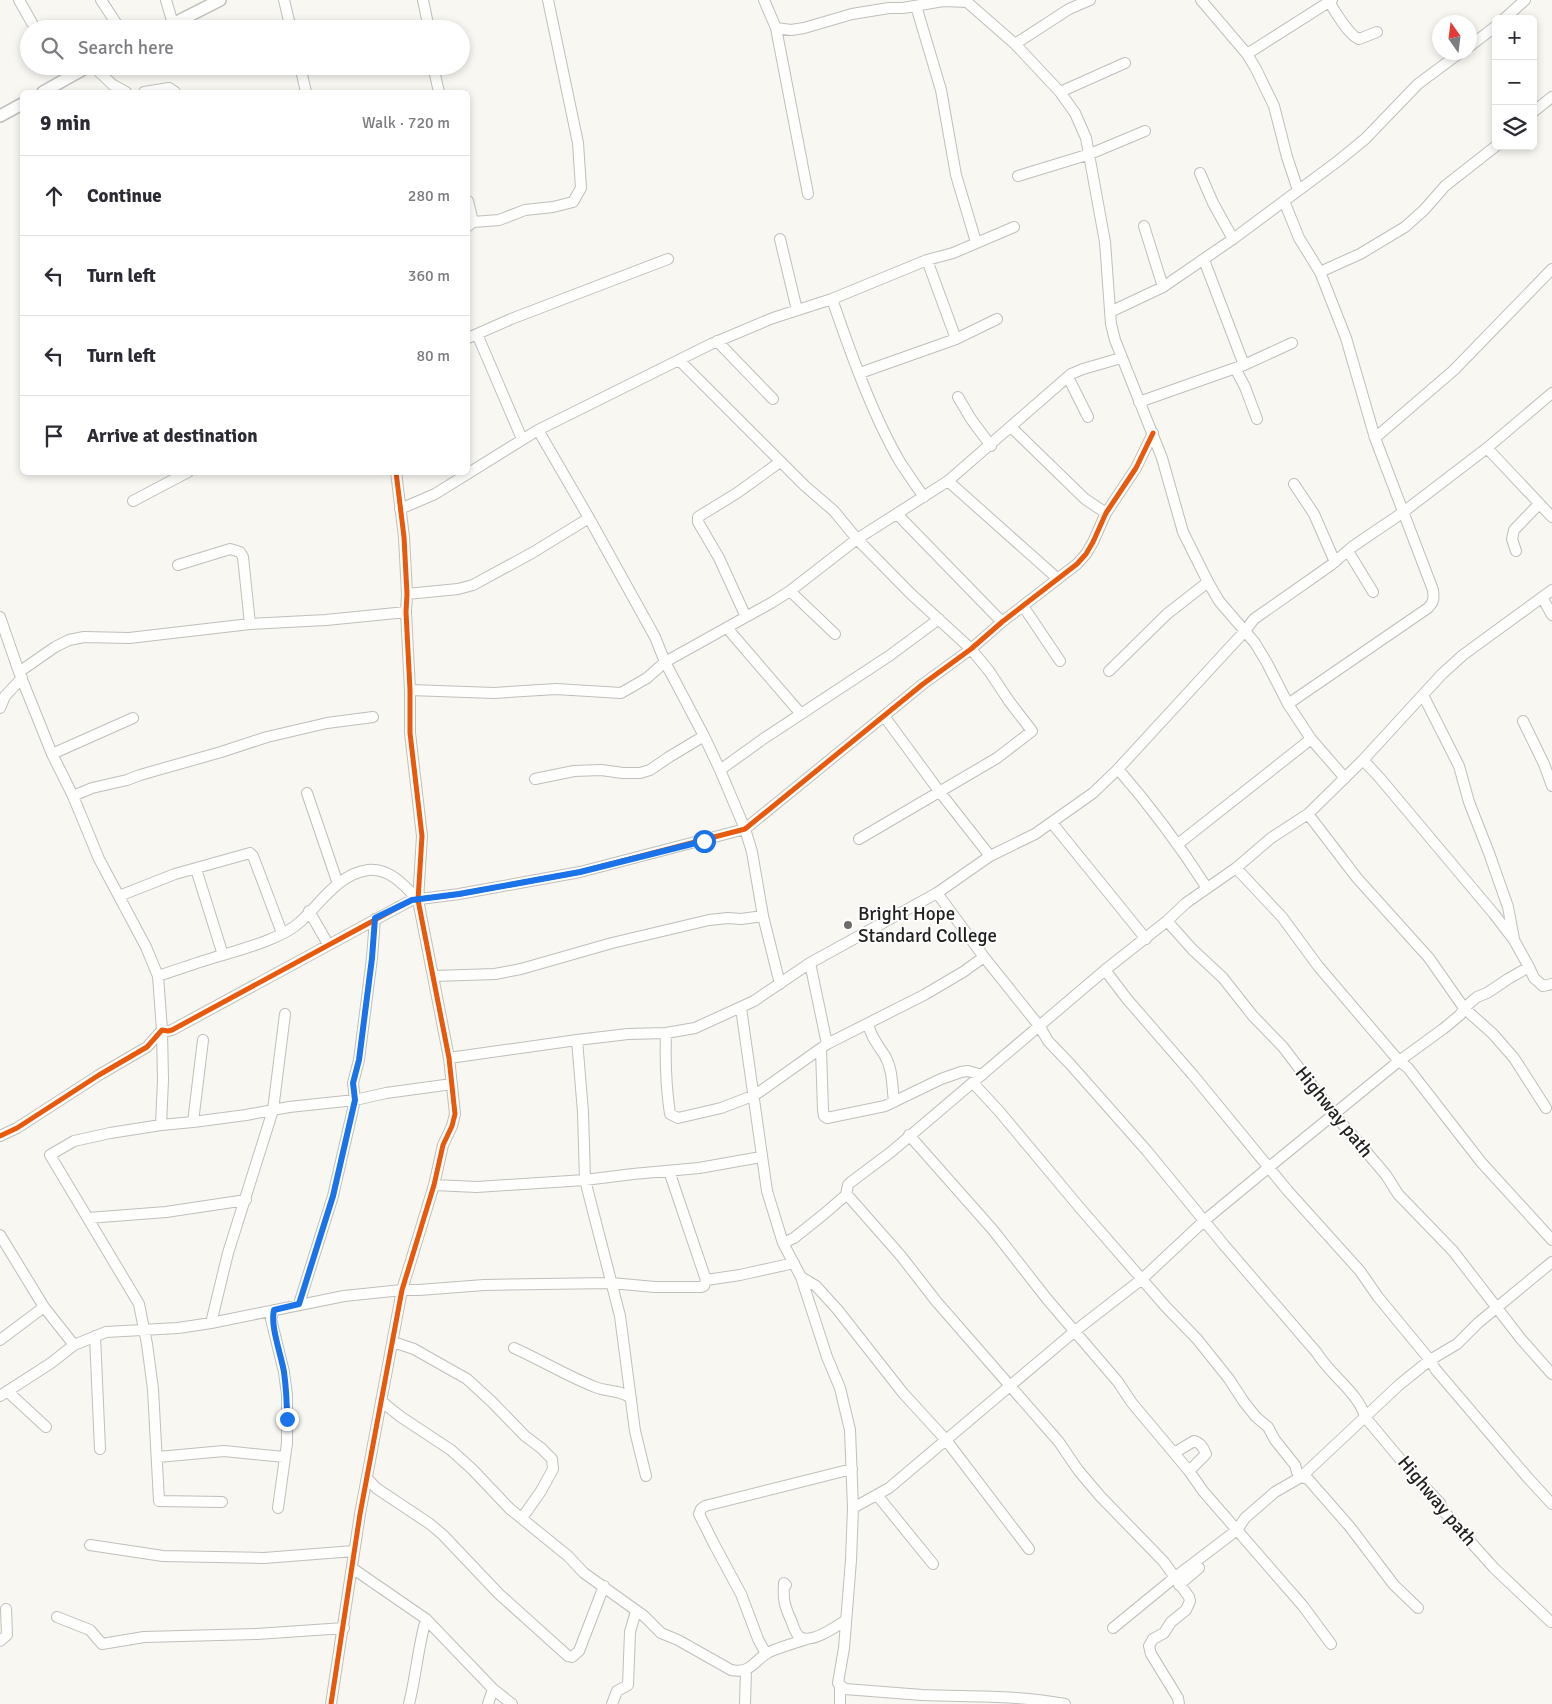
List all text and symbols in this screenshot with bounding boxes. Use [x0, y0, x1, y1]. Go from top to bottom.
north arrow [1432, 15, 1477, 60]
map controls [1492, 15, 1537, 150]
button: + [1492, 15, 1537, 60]
search box [20, 20, 470, 75]
icon: search [38, 34, 66, 62]
text: Search here [78, 36, 174, 60]
button: − [1492, 60, 1537, 105]
button: layers [1492, 105, 1537, 150]
text: 9 min [40, 110, 91, 136]
text: Walk · 720 m [362, 113, 450, 133]
icon: ahead [40, 182, 68, 210]
text: Continue [87, 184, 162, 208]
text: 280 m [408, 186, 450, 206]
icon: left [40, 262, 68, 290]
text: Turn left [87, 264, 156, 288]
text: 360 m [408, 266, 450, 286]
icon: left [40, 342, 68, 370]
text: Turn left [87, 344, 156, 368]
text: 80 m [416, 346, 450, 366]
icon: arrive [40, 422, 68, 450]
text: Arrive at destination [87, 424, 258, 448]
route start [693, 830, 716, 853]
place label: Bright Hope Standard College [858, 902, 997, 948]
marker: Bright Hope Standard College [842, 919, 854, 931]
street label: Highway path [1290, 1061, 1378, 1163]
route end [276, 1408, 299, 1431]
street label: Highway path [1392, 1451, 1482, 1551]

